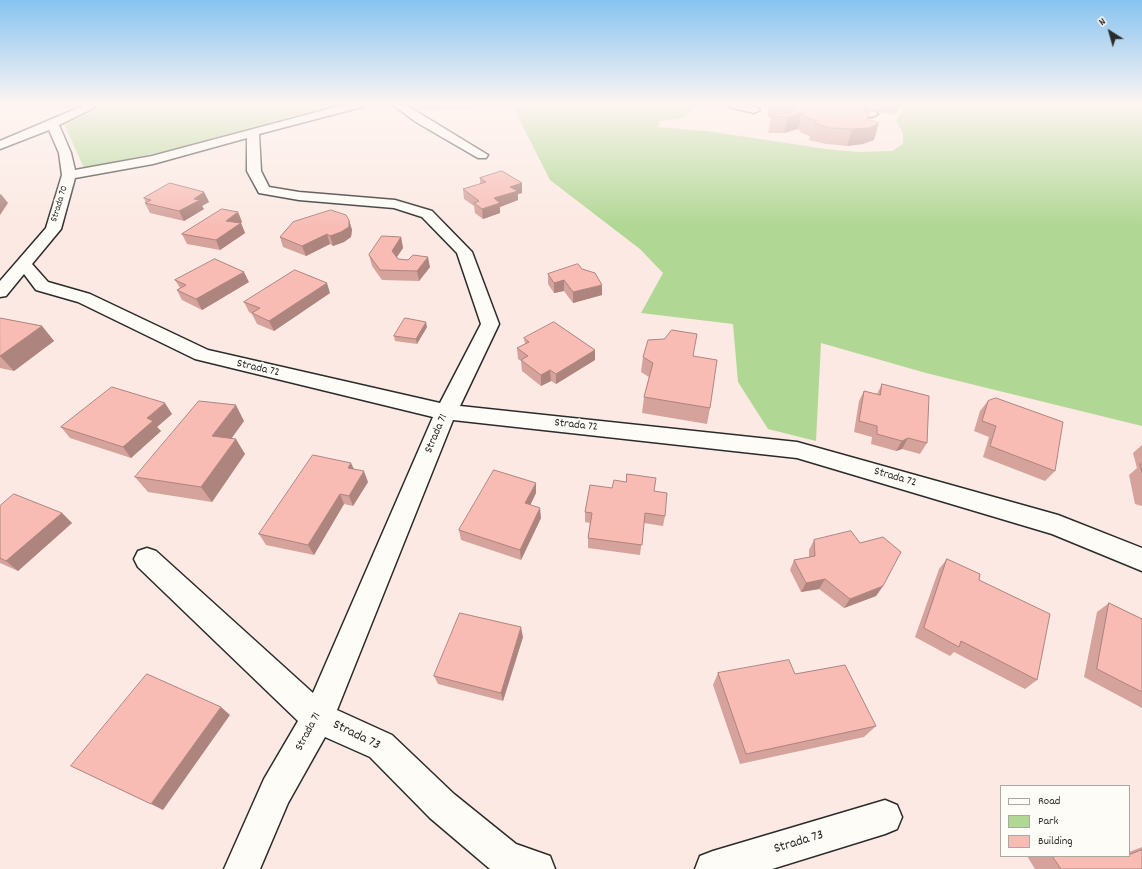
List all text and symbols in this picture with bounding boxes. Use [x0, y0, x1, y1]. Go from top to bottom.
north arrow [1090, 12, 1130, 52]
text: N [1096, 14, 1110, 30]
street label: Strada 70 [49, 184, 71, 224]
street label: Strada 72 [235, 357, 281, 381]
street label: Strada 71 [422, 412, 452, 456]
street label: Strada 72 [554, 417, 598, 435]
street label: Strada 72 [872, 465, 918, 491]
street label: Strada 71 [293, 711, 325, 753]
street label: Strada 73 [329, 717, 383, 755]
legend [1000, 785, 1130, 857]
text: Road [1038, 793, 1060, 810]
text: Park [1038, 813, 1058, 830]
street label: Strada 73 [772, 828, 826, 858]
text: Building [1038, 833, 1073, 850]

